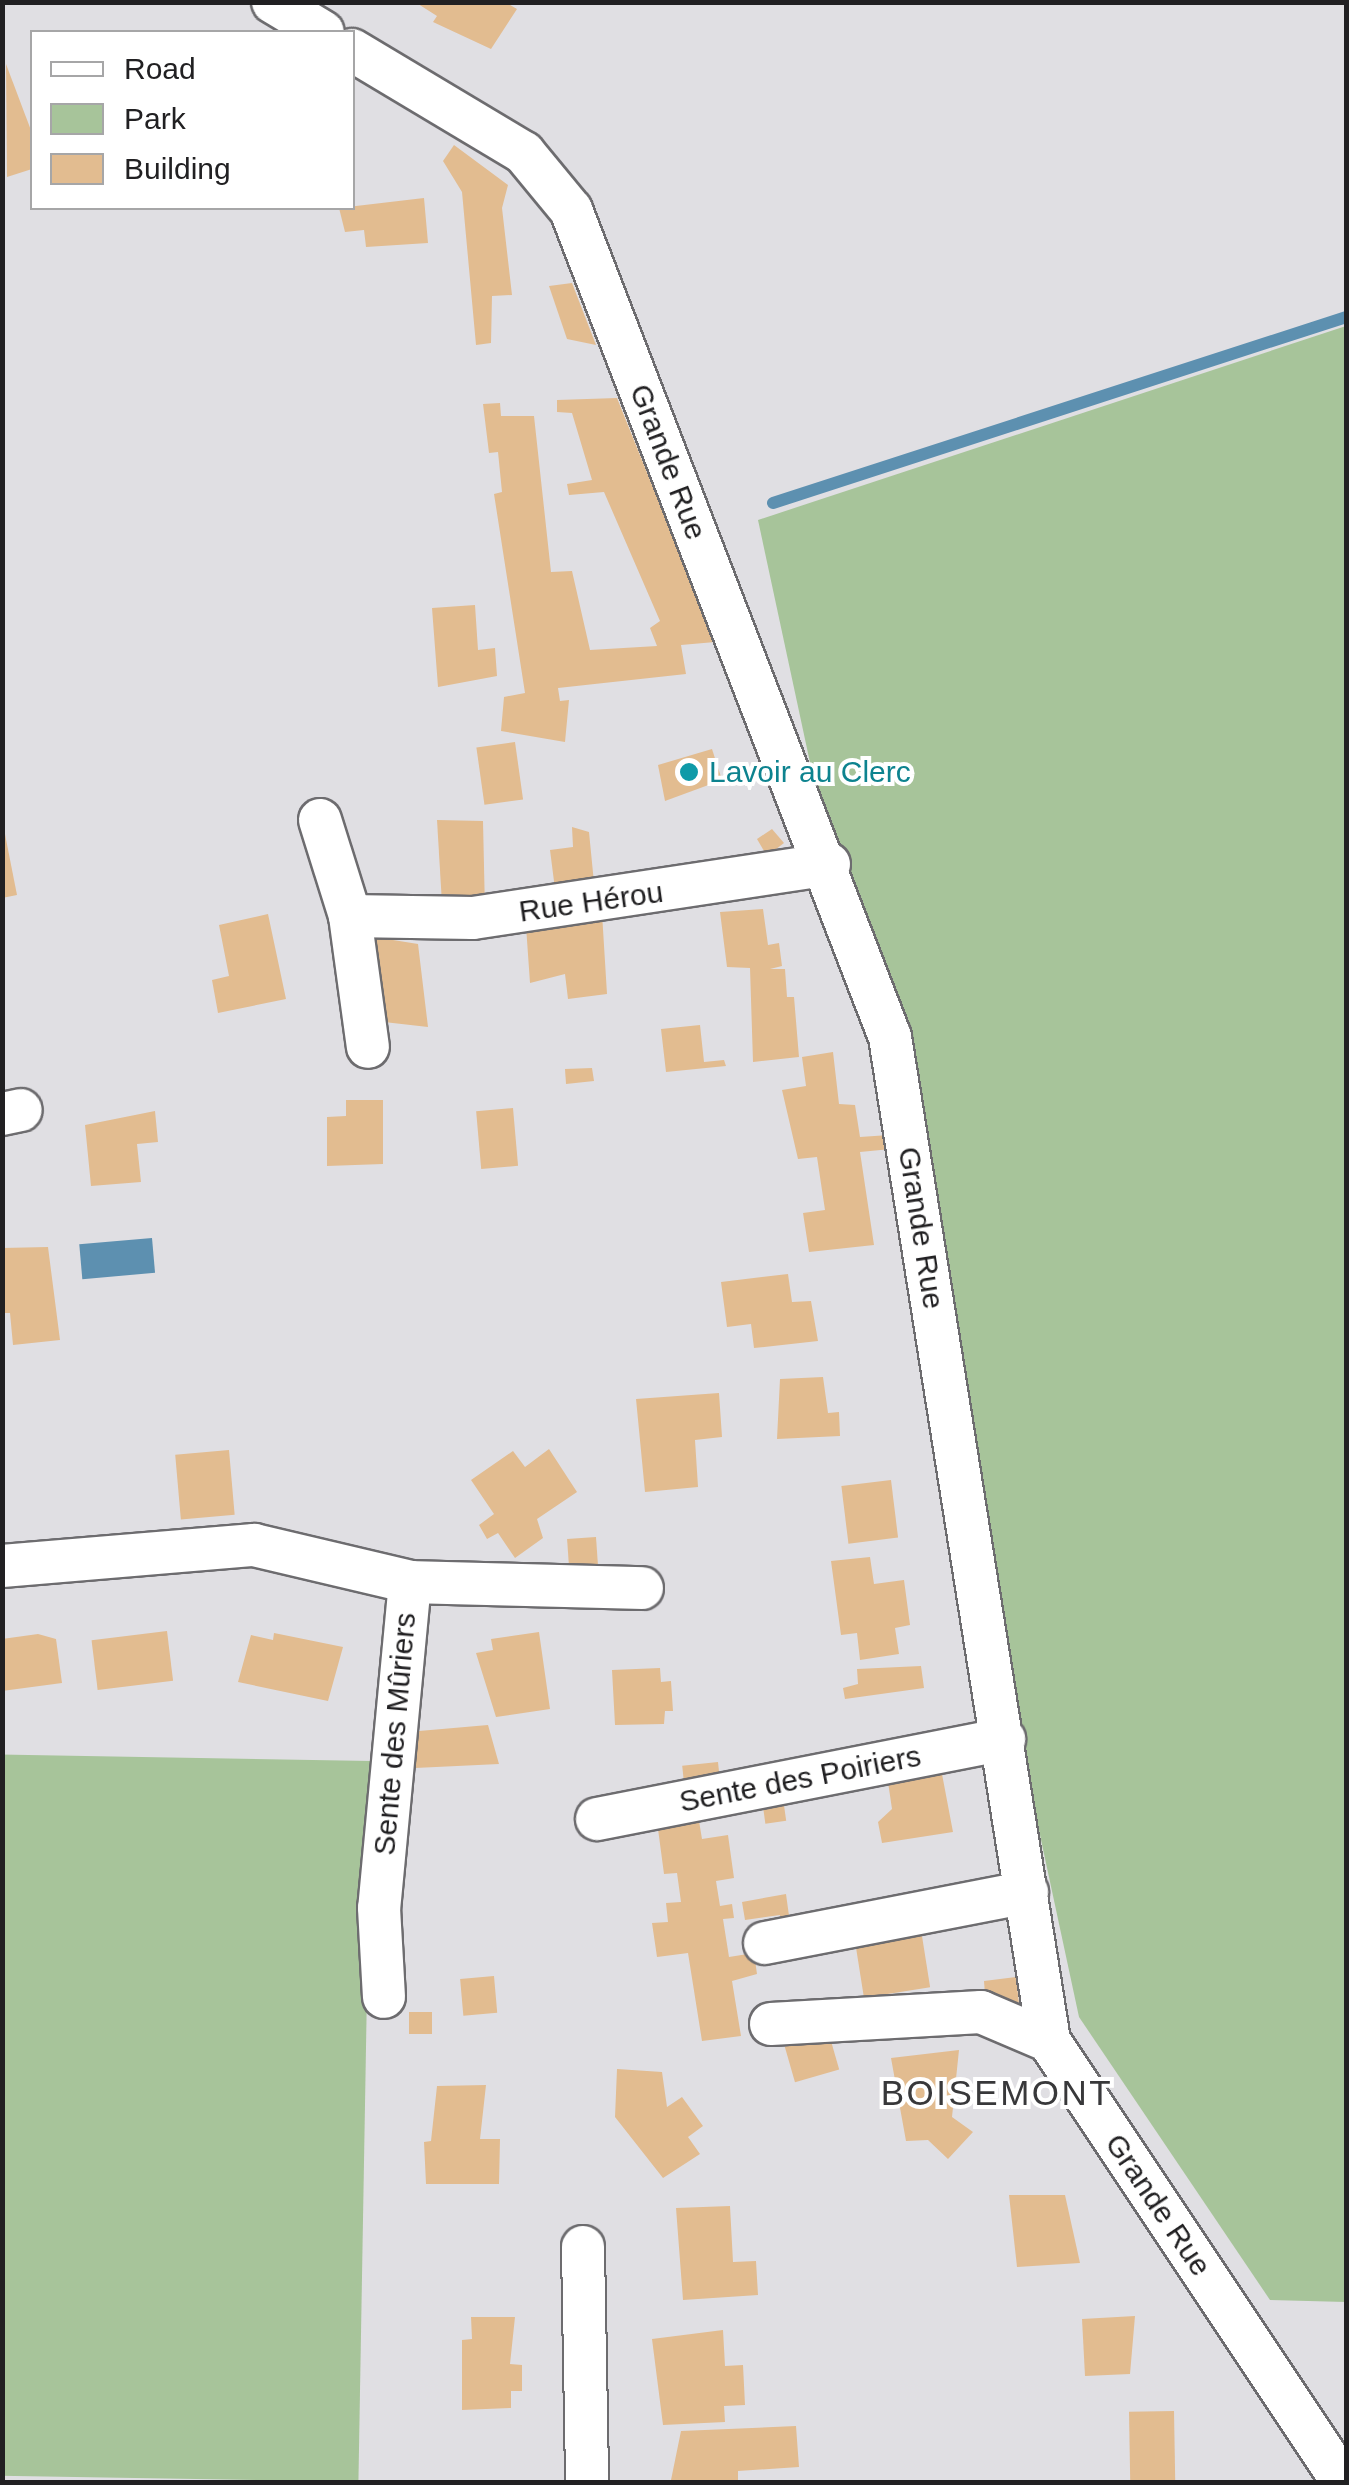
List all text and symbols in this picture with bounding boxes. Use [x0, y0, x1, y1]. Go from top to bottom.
legend [30, 30, 355, 210]
text: Road [124, 52, 196, 85]
text: Park [124, 102, 186, 135]
text: Building [124, 152, 231, 185]
street label: Grande Rue [622, 379, 714, 545]
place label: Lavoir au Clerc [709, 754, 911, 790]
marker: Lavoir au Clerc [678, 761, 700, 783]
street label: Rue Hérou [517, 874, 665, 930]
street label: Grande Rue [890, 1144, 952, 1312]
street label: Sente des Mûriers [366, 1611, 424, 1857]
street label: Sente des Poiriers [676, 1738, 924, 1820]
district label: BOISEMONT [881, 2072, 1113, 2114]
street label: Grande Rue [1097, 2127, 1219, 2283]

